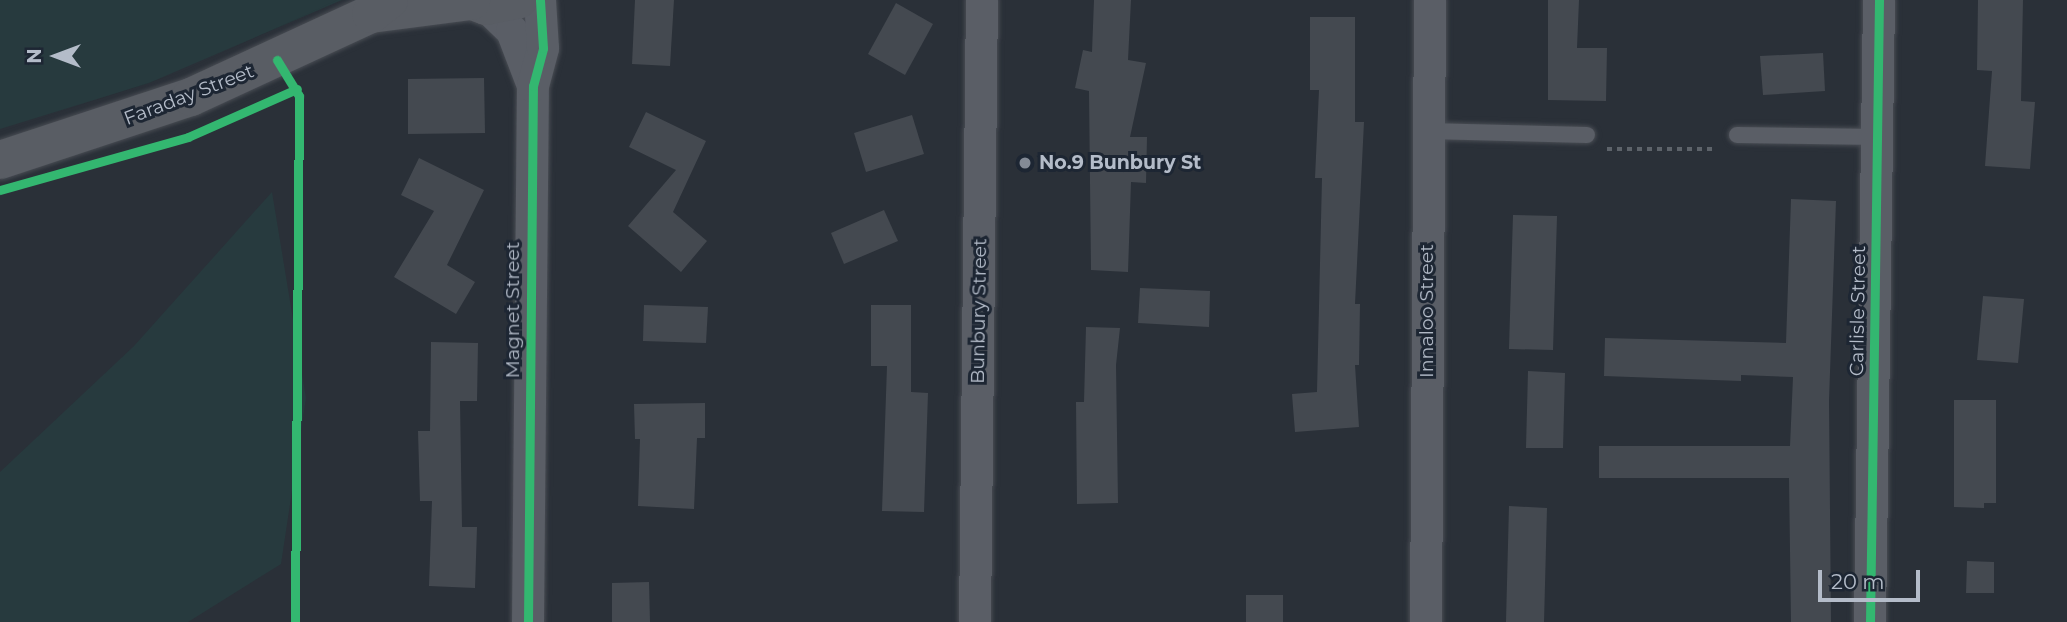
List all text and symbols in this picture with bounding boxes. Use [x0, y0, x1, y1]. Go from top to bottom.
north arrow [21, 21, 91, 91]
text: N [23, 48, 46, 64]
street label: Faraday Street [121, 60, 257, 130]
place label: No.9 Bunbury St [1039, 152, 1201, 174]
marker: No.9 Bunbury St [1017, 155, 1033, 171]
street label: Bunbury Street [966, 238, 992, 384]
street label: Magnet Street [502, 242, 524, 378]
street label: Innaloo Street [1416, 244, 1438, 378]
street label: Carlisle Street [1845, 246, 1871, 376]
scale bar [1822, 556, 1924, 600]
text: 20 m [1831, 569, 1885, 594]

